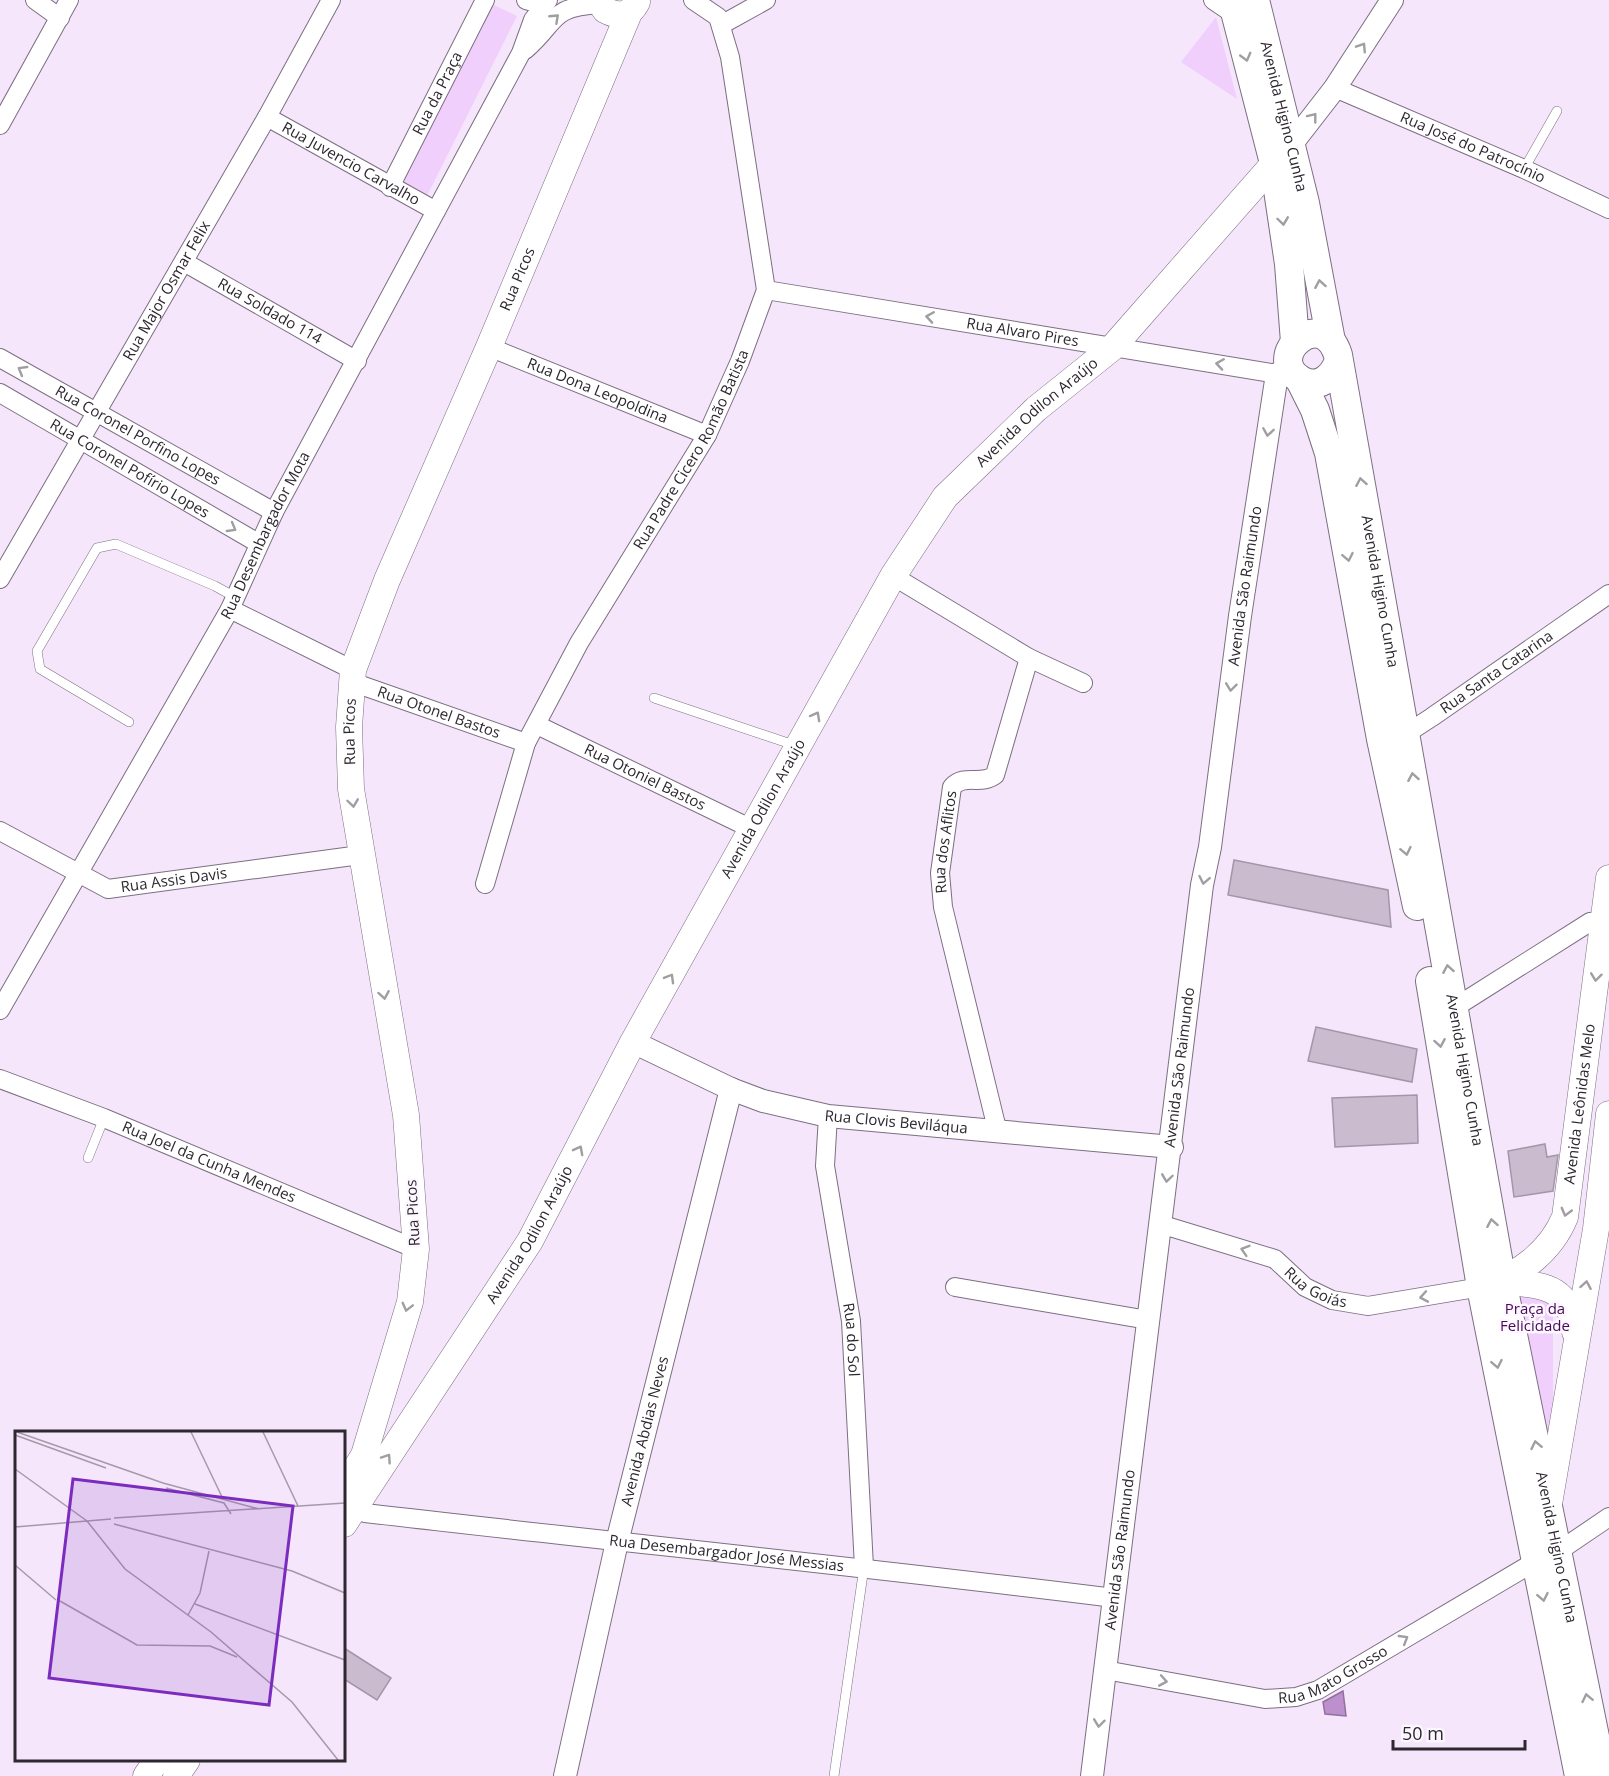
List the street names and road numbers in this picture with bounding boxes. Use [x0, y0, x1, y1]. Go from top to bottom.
street label: Avenida Higino Cunha [1257, 39, 1313, 194]
street label: Rua da Praça [407, 48, 466, 138]
street label: Rua José do Patrocínio [1397, 106, 1549, 187]
street label: Rua Juvencio Carvalho [279, 116, 424, 209]
street label: Rua Major Osmar Felix [118, 217, 214, 364]
street label: Rua Picos [494, 244, 539, 313]
street label: Rua Soldado 114 [215, 273, 327, 348]
street label: Rua Alvaro Pires [965, 312, 1080, 350]
street label: Rua Padre Cicero Romão Batista [628, 347, 752, 553]
street label: Avenida Odilon Araújo [971, 352, 1101, 471]
street label: Rua Dona Leopoldina [525, 353, 671, 427]
street label: Rua Coronel Porfino Lopes [52, 380, 224, 489]
street label: Rua Coronel Pofírio Lopes [47, 413, 214, 522]
street label: Rua Desembargador Mota [215, 448, 314, 622]
street label: Avenida São Raimundo [1223, 504, 1266, 667]
street label: Avenida Higino Cunha [1358, 514, 1404, 669]
street label: Rua Santa Catarina [1436, 625, 1556, 717]
street label: Rua Otonel Bastos [375, 681, 503, 742]
street label: Rua Picos [338, 698, 360, 765]
street label: Avenida Odilon Araújo [715, 735, 809, 881]
street label: Rua Otoniel Bastos [581, 738, 710, 814]
street label: Rua dos Aflitos [929, 789, 960, 894]
street label: Rua Assis Davis [119, 862, 228, 896]
street label: Avenida São Raimundo [1159, 986, 1198, 1149]
street label: Avenida Higino Cunha [1442, 992, 1489, 1147]
street label: Avenida Leônidas Melo [1558, 1022, 1599, 1185]
street label: Rua Clovis Beviláqua [824, 1105, 969, 1138]
street label: Rua Joel da Cunha Mendes [120, 1116, 299, 1207]
street label: Avenida Odilon Araújo [481, 1162, 576, 1307]
street label: Rua Picos [400, 1179, 424, 1247]
street label: Rua Goiás [1280, 1262, 1348, 1311]
street label: Rua do Sol [839, 1301, 865, 1377]
street label: Avenida Abdias Neves [615, 1354, 672, 1508]
street label: Avenida São Raimundo [1099, 1468, 1139, 1631]
street label: Avenida Higino Cunha [1532, 1469, 1583, 1625]
street label: Rua Desembargador José Messias [608, 1529, 845, 1575]
street label: Rua Mato Grosso [1278, 1640, 1391, 1707]

